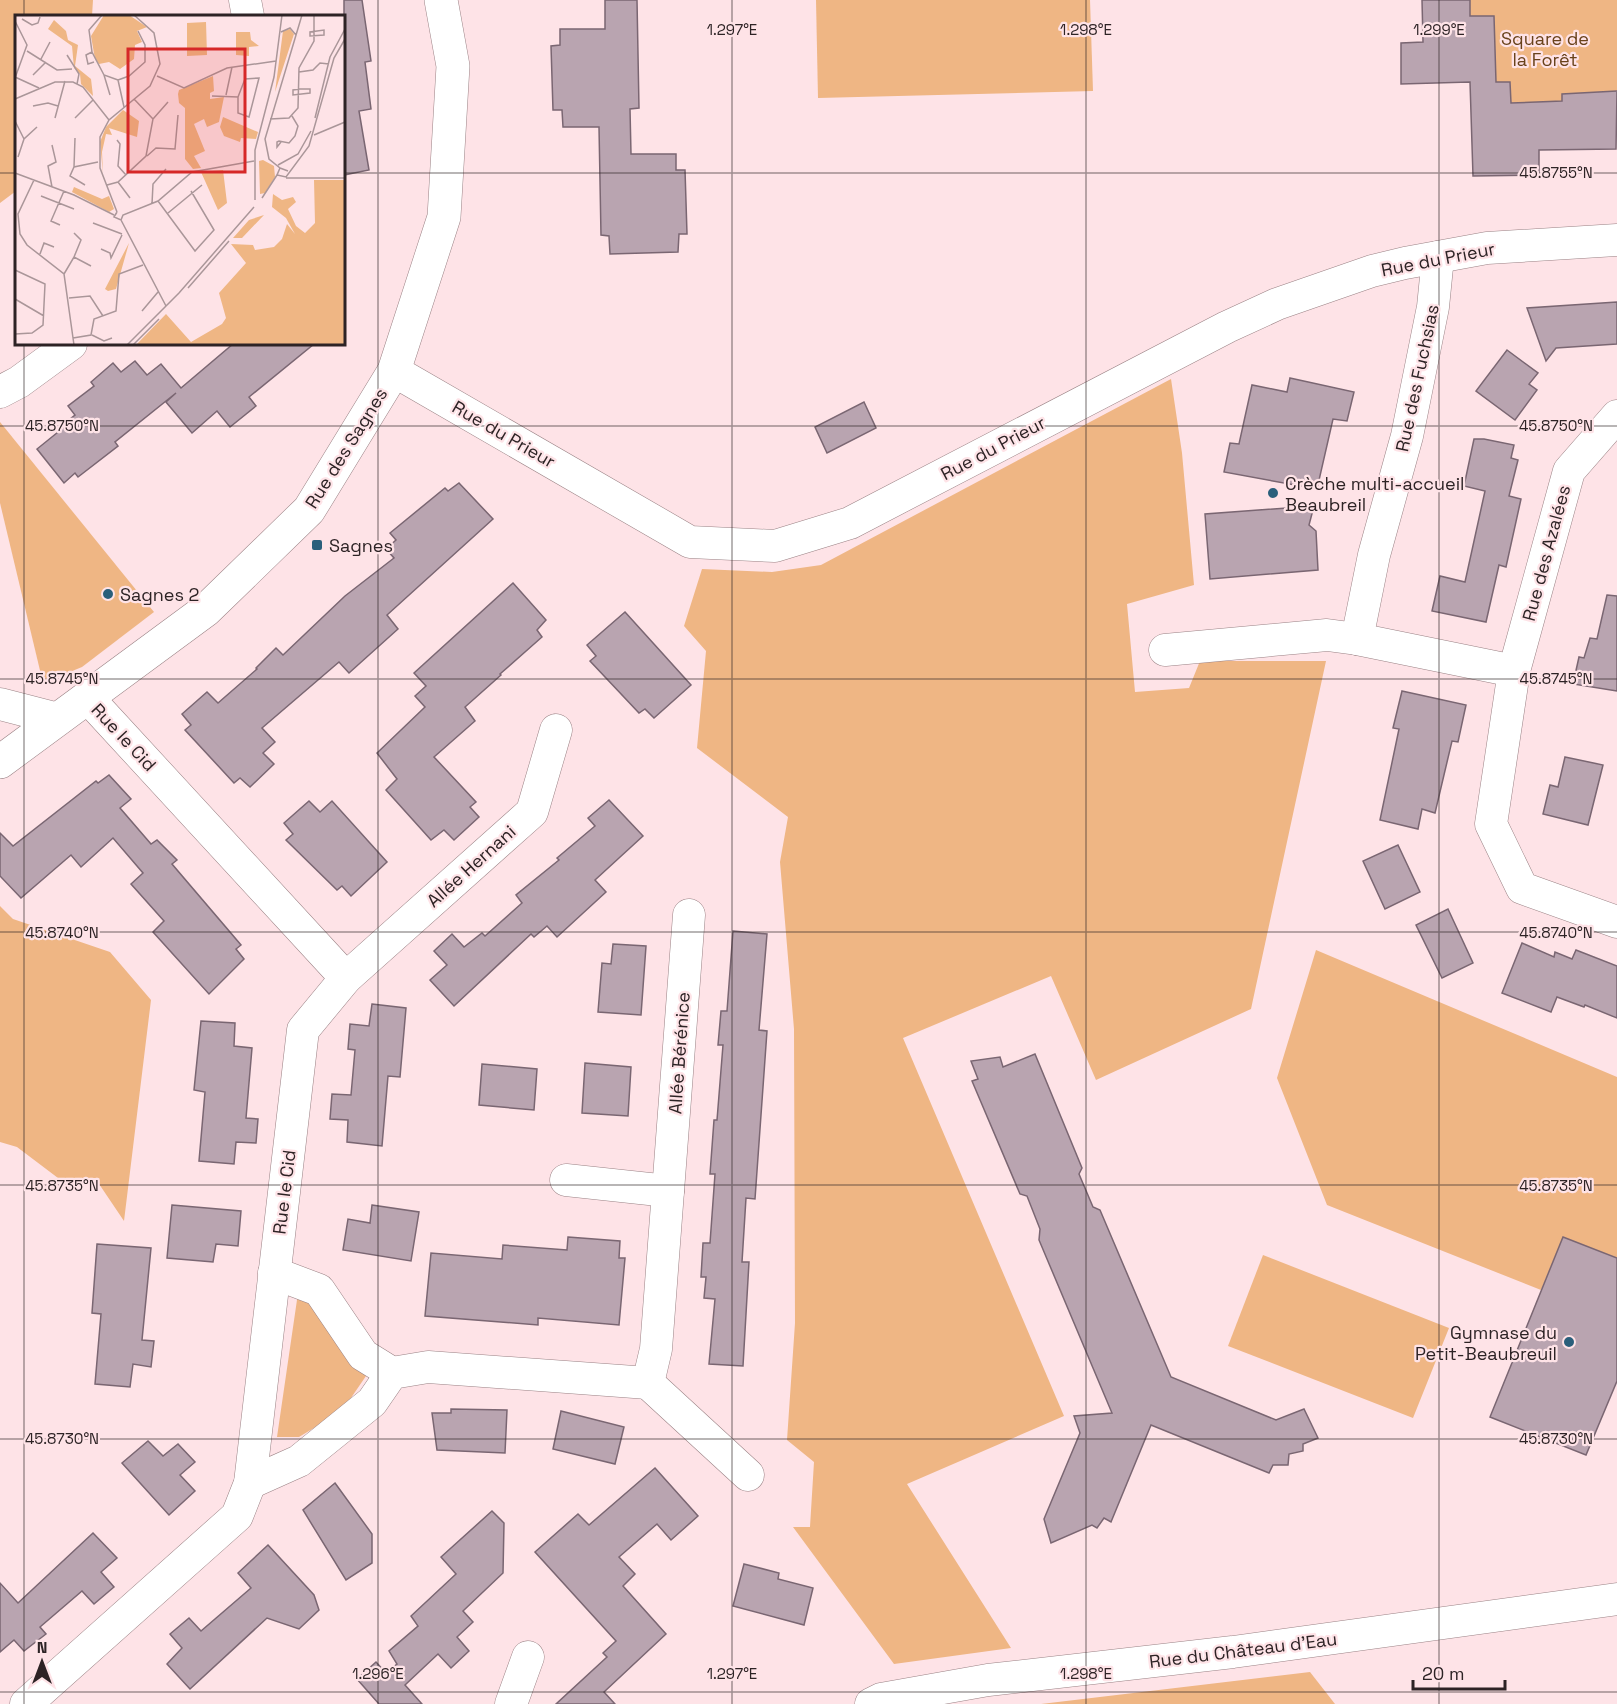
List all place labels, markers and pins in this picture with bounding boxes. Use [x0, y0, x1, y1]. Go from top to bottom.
place label: Crèche multi-accueil Beaubreil [1285, 472, 1465, 516]
marker: Crèche multi-accueil Beaubreil [1266, 486, 1280, 500]
place label: Sagnes [329, 534, 393, 557]
marker: Sagnes [310, 538, 324, 552]
place label: Sagnes 2 [120, 583, 199, 606]
marker: Sagnes 2 [101, 587, 115, 601]
place label: Gymnase du Petit-Beaubreuil [1415, 1321, 1557, 1365]
marker: Gymnase du Petit-Beaubreuil [1562, 1335, 1576, 1349]

